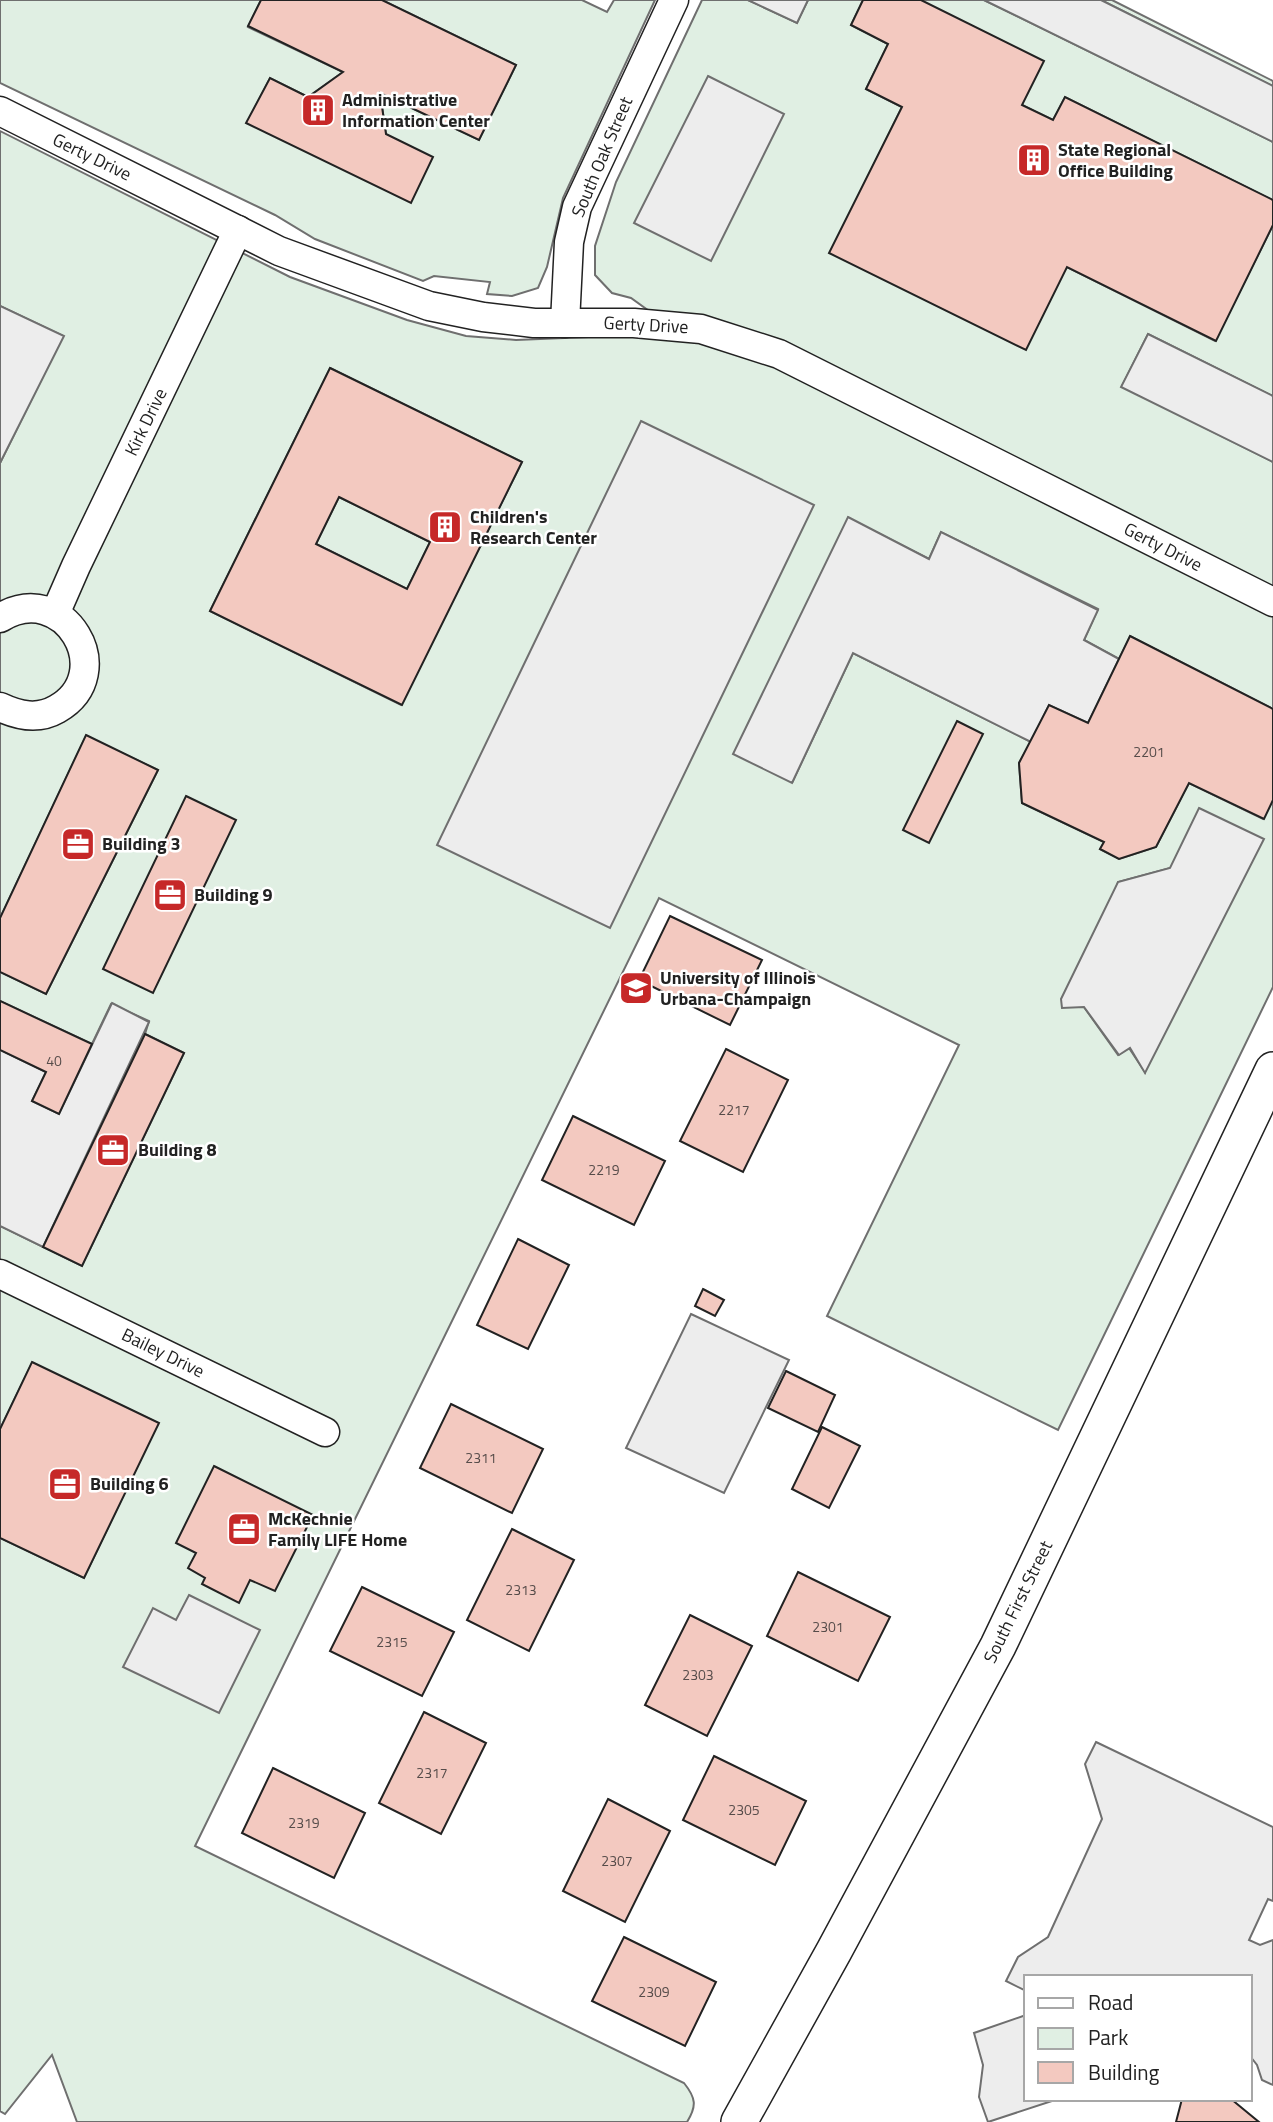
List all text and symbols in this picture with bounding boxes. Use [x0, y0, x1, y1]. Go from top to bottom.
place label: Administrative Information Center [342, 86, 490, 134]
building icon: Administrative Information Center [299, 91, 337, 129]
street label: South Oak Street [564, 92, 639, 221]
street label: Gerty Drive [48, 126, 136, 187]
place label: State Regional Office Building [1058, 136, 1173, 184]
building icon: State Regional Office Building [1015, 141, 1053, 179]
street label: Gerty Drive [603, 309, 689, 340]
street label: Kirk Drive [118, 383, 174, 460]
place label: Children's Research Center [470, 503, 597, 551]
building icon: Children's Research Center [426, 508, 464, 546]
street label: Gerty Drive [1119, 515, 1207, 578]
house number: 2201 [1133, 741, 1165, 762]
office icon: Building 3 [59, 825, 97, 863]
place label: Building 3 [102, 830, 181, 857]
office icon: Building 9 [151, 876, 189, 914]
place label: Building 9 [194, 881, 273, 908]
place label: University of Illinois Urbana-Champaign [660, 964, 816, 1012]
school or university icon: University of Illinois Urbana-Champaign [617, 969, 655, 1007]
house number: 40 [46, 1050, 62, 1071]
house number: 2217 [718, 1099, 750, 1120]
office icon: Building 8 [94, 1131, 132, 1169]
place label: Building 8 [138, 1136, 217, 1163]
house number: 2219 [588, 1159, 620, 1180]
street label: Bailey Drive [117, 1321, 209, 1384]
house number: 2311 [465, 1447, 497, 1468]
office icon: Building 6 [46, 1465, 84, 1503]
place label: Building 6 [90, 1470, 169, 1497]
place label: McKechnie Family LIFE Home [268, 1505, 407, 1553]
office icon: McKechnie Family LIFE Home [225, 1510, 263, 1548]
street label: South First Street [976, 1535, 1059, 1668]
house number: 2313 [505, 1579, 537, 1600]
house number: 2301 [812, 1616, 844, 1637]
house number: 2315 [376, 1631, 408, 1652]
house number: 2303 [682, 1664, 714, 1685]
house number: 2317 [416, 1762, 448, 1783]
house number: 2305 [728, 1799, 760, 1820]
house number: 2319 [288, 1812, 320, 1833]
house number: 2307 [601, 1850, 633, 1871]
legend [1024, 1975, 1252, 2101]
house number: 2309 [638, 1981, 670, 2002]
text: Road [1088, 1986, 1133, 2018]
text: Park [1088, 2021, 1128, 2053]
text: Building [1088, 2056, 1160, 2088]

